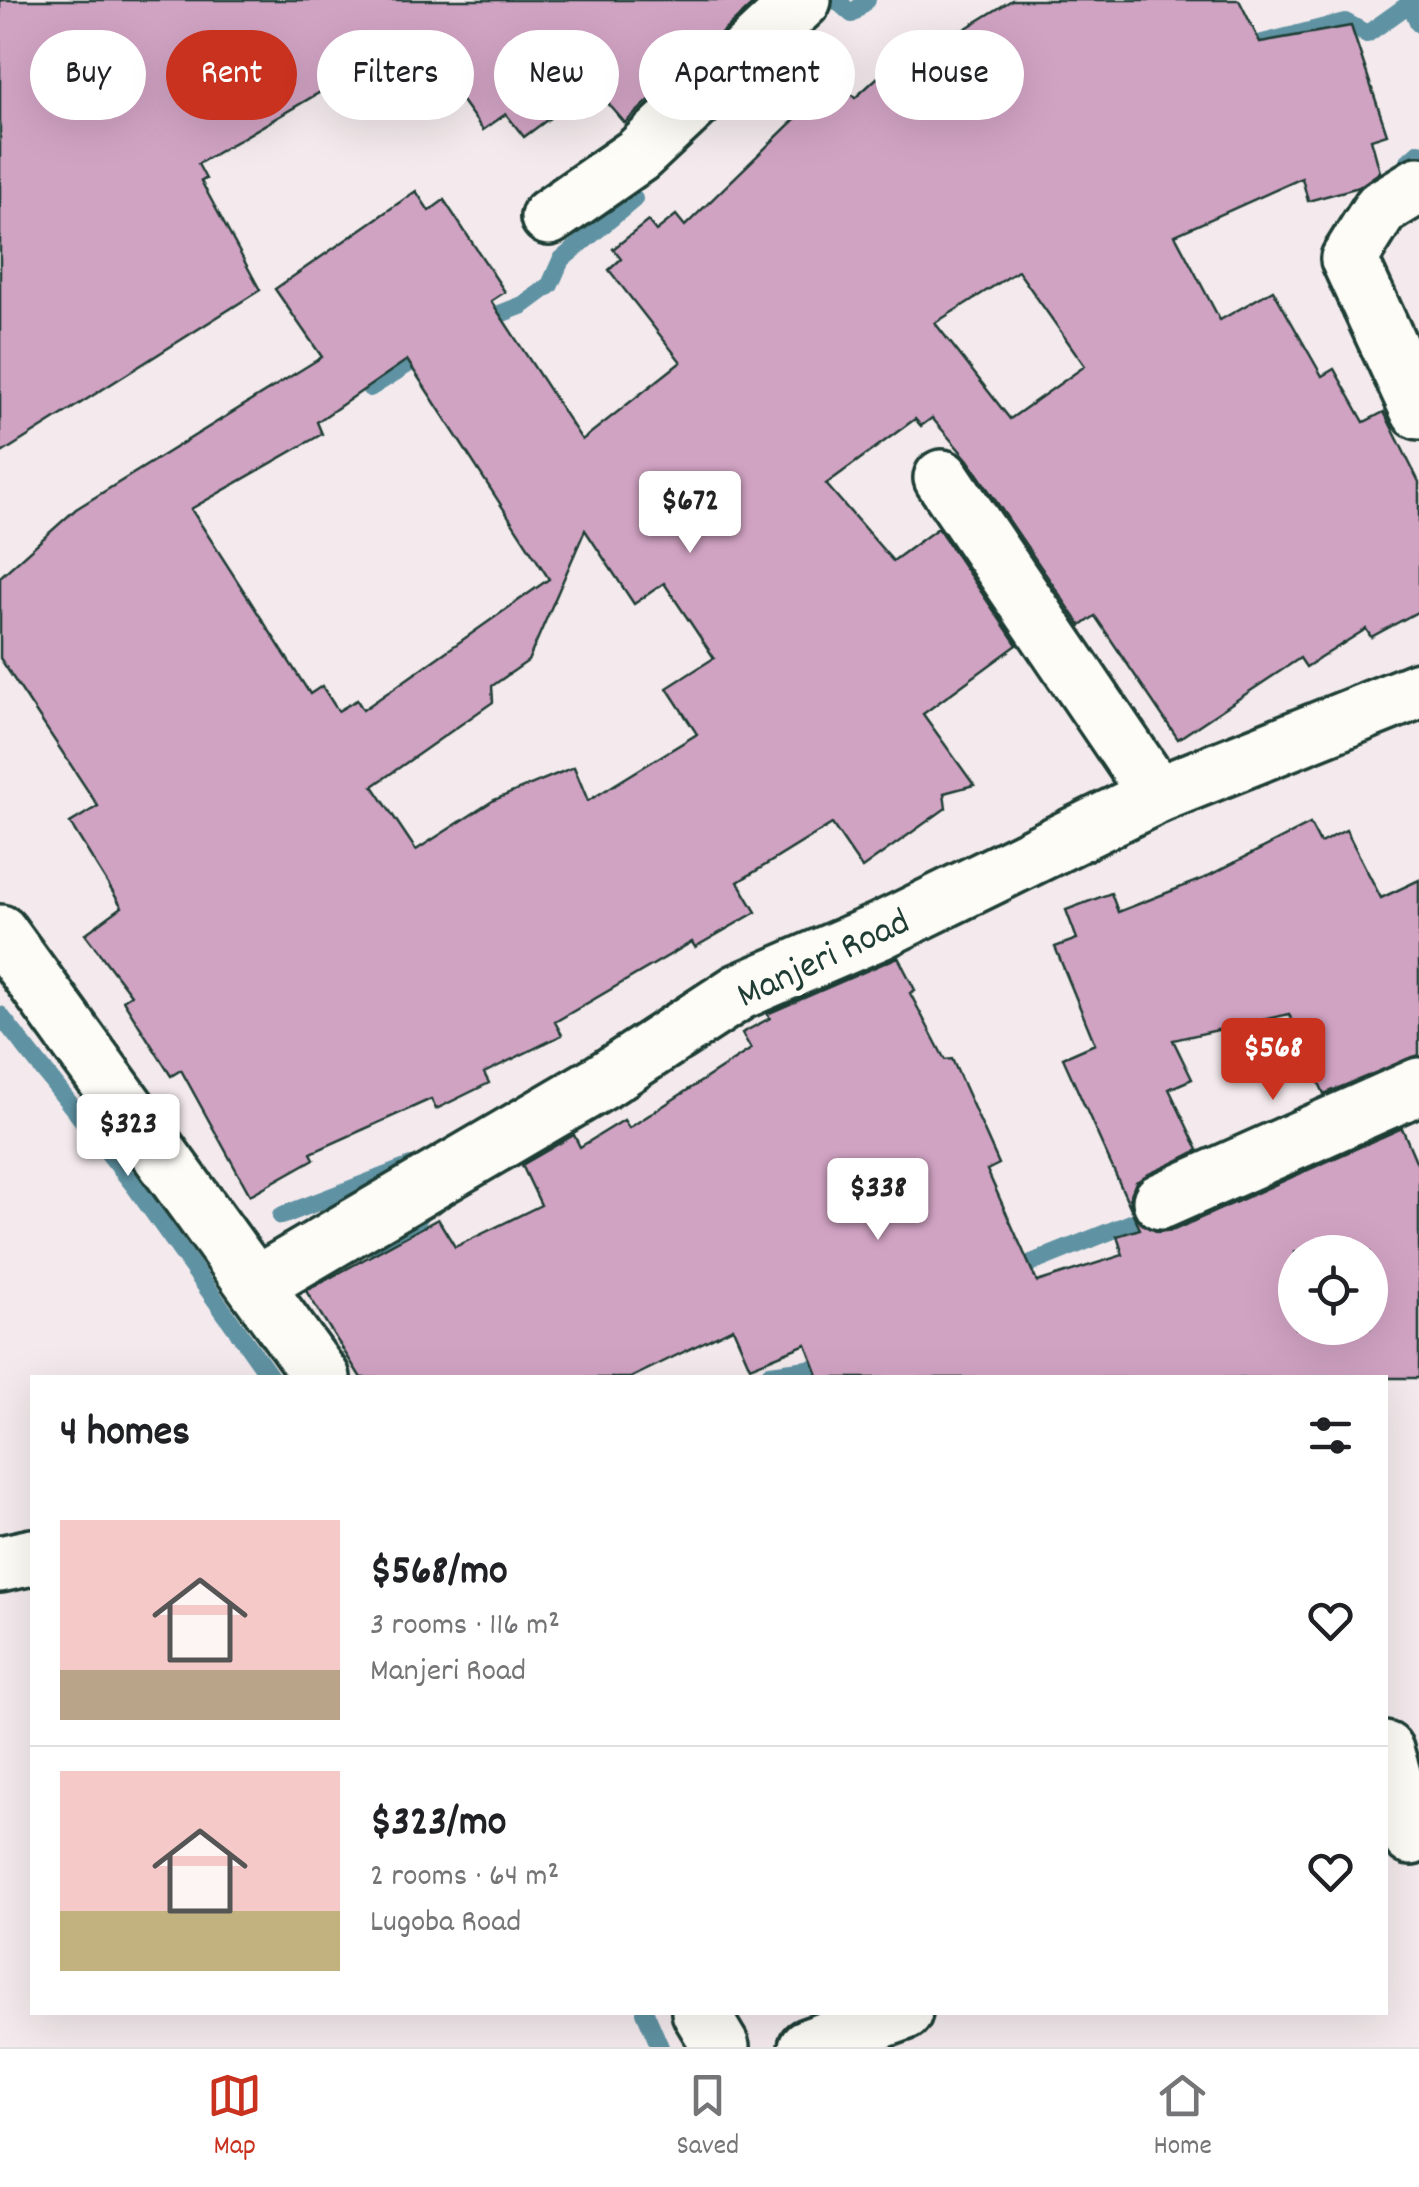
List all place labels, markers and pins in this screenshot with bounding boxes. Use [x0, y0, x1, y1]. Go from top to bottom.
pin: $672 [631, 471, 749, 556]
pin: $568 [1214, 1018, 1332, 1103]
pin: $323 [69, 1094, 187, 1179]
pin: $338 [819, 1158, 937, 1243]

